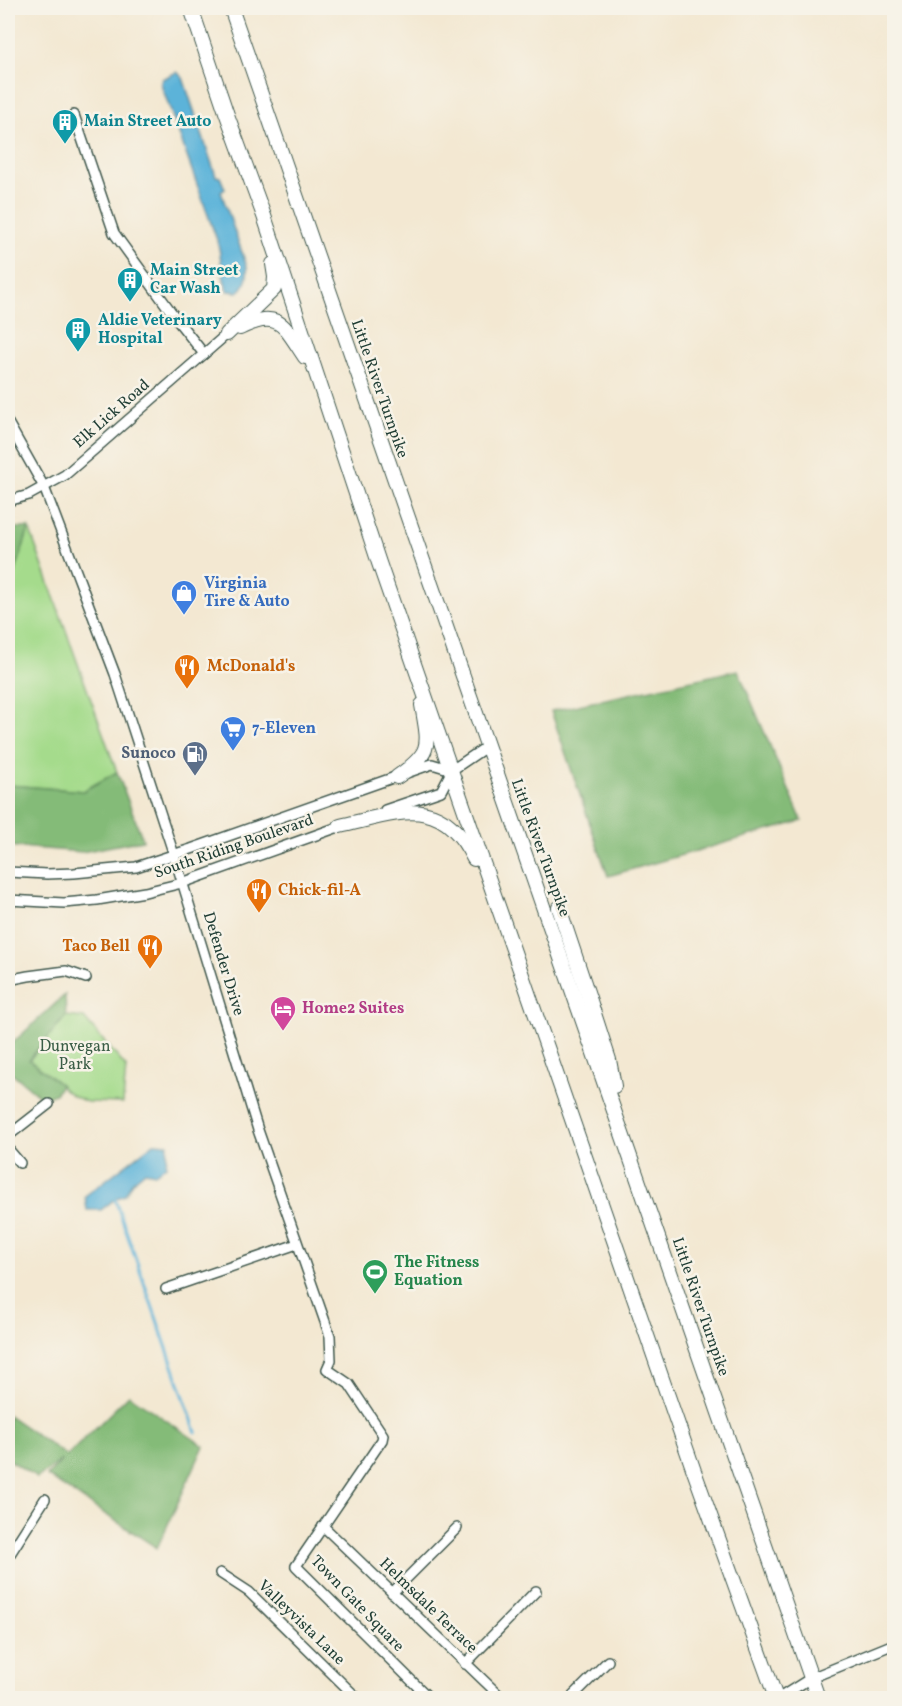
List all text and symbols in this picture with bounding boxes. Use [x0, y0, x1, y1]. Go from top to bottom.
building icon: Main Street Auto [50, 107, 80, 145]
place label: Main Street Auto [84, 111, 211, 133]
place label: Main Street Car Wash [150, 260, 239, 300]
building icon: Main Street Car Wash [115, 265, 145, 303]
place label: Aldie Veterinary Hospital [98, 310, 222, 350]
building icon: Aldie Veterinary Hospital [63, 315, 93, 353]
street label: Little River Turnpike [345, 317, 413, 461]
street label: Elk Lick Road [69, 375, 155, 453]
place label: Virginia Tire & Auto [204, 573, 290, 613]
shop icon: Virginia Tire & Auto [169, 578, 199, 616]
restaurant icon: McDonald's [172, 652, 202, 690]
place label: McDonald's [207, 656, 295, 678]
supermarket icon: 7-Eleven [218, 714, 248, 752]
place label: 7-Eleven [252, 718, 317, 740]
fuel station icon: Sunoco [180, 739, 210, 777]
place label: Sunoco [121, 743, 176, 765]
street label: Little River Turnpike [505, 776, 575, 920]
street label: South Riding Boulevard [151, 809, 317, 885]
restaurant icon: Chick-fil-A [244, 876, 274, 914]
place label: Chick-fil-A [278, 880, 361, 902]
street label: Defender Drive [197, 909, 249, 1019]
restaurant icon: Taco Bell [135, 932, 165, 970]
place label: Taco Bell [62, 936, 131, 958]
hotel icon: Home2 Suites [268, 994, 298, 1032]
place label: Home2 Suites [302, 998, 404, 1020]
park label: Dunvegan Park [39, 1036, 111, 1076]
street label: Little River Turnpike [666, 1235, 734, 1379]
place label: The Fitness Equation [394, 1252, 480, 1292]
sports icon: The Fitness Equation [360, 1257, 390, 1295]
street label: Town Gate Square [305, 1551, 409, 1657]
street label: Helmsdale Terrace [374, 1553, 482, 1659]
street label: Valleyvista Lane [252, 1575, 350, 1671]

